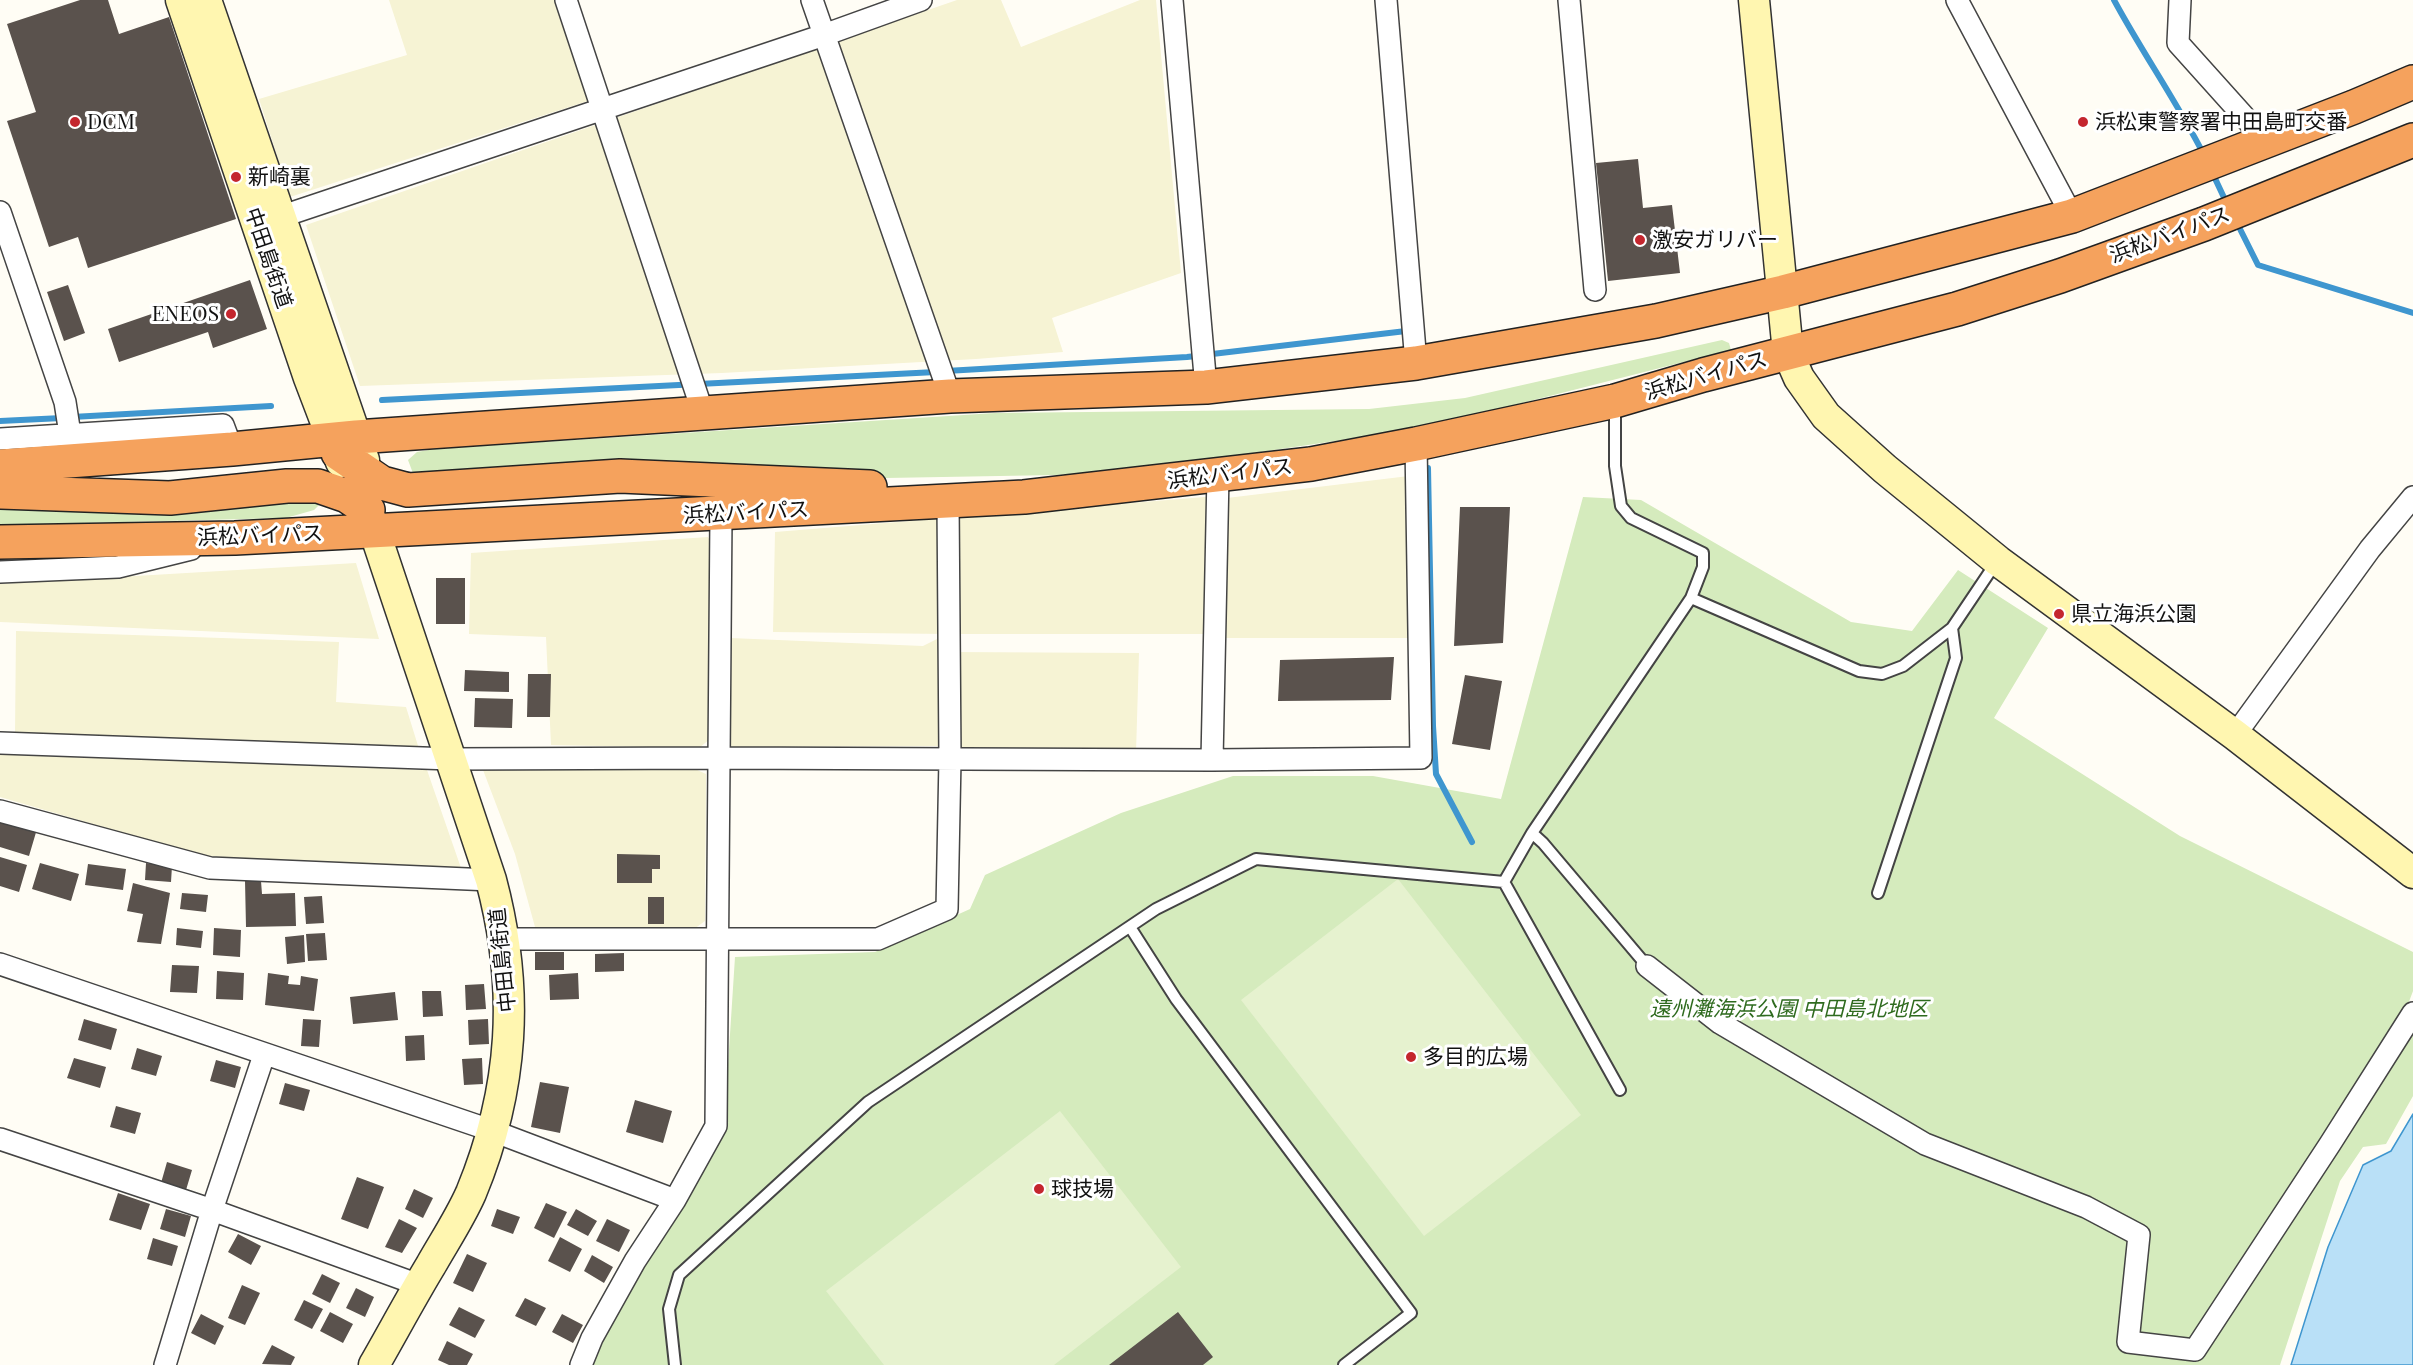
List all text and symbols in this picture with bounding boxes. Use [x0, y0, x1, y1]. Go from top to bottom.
place label: DCM [87, 109, 135, 135]
place label: 浜松東警察署中田島町交番 [2095, 109, 2347, 135]
marker: DCM [68, 115, 82, 129]
marker: 浜松東警察署中田島町交番 [2076, 115, 2090, 129]
place label: 新崎裏 [248, 164, 311, 190]
marker: 新崎裏 [229, 170, 243, 184]
street label: 浜松バイパス [2106, 202, 2234, 268]
street label: 中田島街道 [239, 204, 297, 312]
place label: 激安ガリバー [1652, 227, 1778, 253]
marker: 激安ガリバー [1633, 233, 1647, 247]
place label: ENEOS [152, 301, 219, 327]
marker: ENEOS [224, 307, 238, 321]
street label: 浜松バイパス [1642, 347, 1770, 405]
street label: 浜松バイパス [1166, 454, 1294, 494]
street label: 浜松バイパス [682, 497, 810, 529]
street label: 浜松バイパス [197, 521, 323, 551]
place label: 県立海浜公園 [2071, 601, 2197, 627]
marker: 県立海浜公園 [2052, 607, 2066, 621]
street label: 中田島街道 [485, 906, 521, 1014]
park label: 遠州灘海浜公園 中田島北地区 [1650, 996, 1928, 1022]
place label: 多目的広場 [1423, 1044, 1528, 1070]
marker: 多目的広場 [1404, 1050, 1418, 1064]
place label: 球技場 [1051, 1176, 1114, 1202]
marker: 球技場 [1032, 1182, 1046, 1196]

